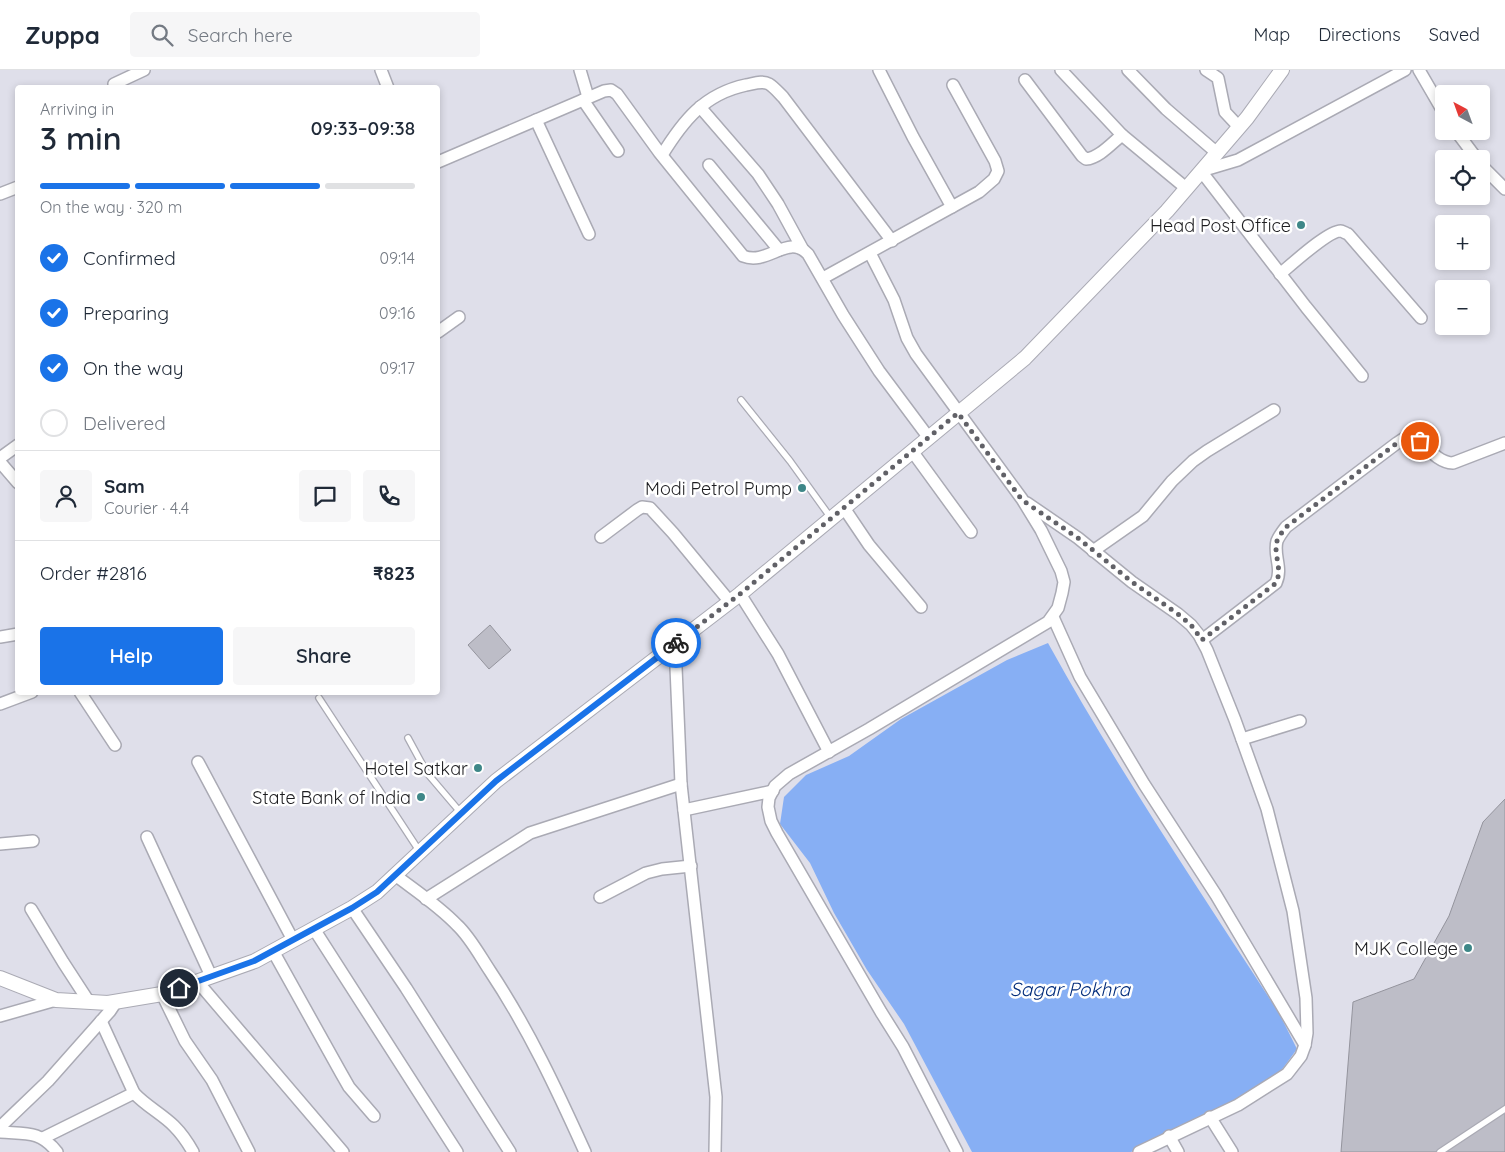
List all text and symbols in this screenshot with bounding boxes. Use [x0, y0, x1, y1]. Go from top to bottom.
search box [130, 12, 480, 57]
text: Zuppa [25, 20, 100, 50]
icon: search [148, 21, 176, 49]
text: Search here [188, 23, 293, 47]
text: Map [1253, 23, 1290, 46]
text: Directions [1318, 23, 1401, 46]
text: Saved [1429, 23, 1480, 46]
north arrow [1435, 85, 1490, 140]
map controls [1435, 85, 1490, 335]
text: Arriving in [40, 99, 114, 119]
text: 09:33–09:38 [311, 116, 415, 140]
text: 3 min [40, 118, 122, 158]
button: locate [1435, 150, 1490, 205]
text: On the way · 320 m [40, 197, 182, 217]
place label: Head Post Office [1150, 214, 1291, 237]
button: + [1435, 215, 1490, 270]
marker: Head Post Office [1295, 219, 1307, 231]
icon: check [40, 244, 68, 272]
text: Confirmed [83, 246, 176, 270]
text: 09:14 [379, 248, 415, 268]
button: − [1435, 280, 1490, 335]
icon: check [40, 299, 68, 327]
text: Preparing [83, 301, 169, 325]
text: 09:16 [379, 303, 415, 323]
icon: check [40, 354, 68, 382]
text: On the way [83, 356, 184, 380]
text: 09:17 [379, 358, 415, 378]
text: Delivered [83, 411, 166, 435]
pin [1399, 420, 1441, 462]
icon: bag [1406, 427, 1434, 455]
button: person [40, 470, 92, 522]
button: chat [299, 470, 351, 522]
button: phone [363, 470, 415, 522]
text: Sam [104, 474, 145, 498]
place label: Modi Petrol Pump [645, 477, 792, 500]
marker: Modi Petrol Pump [796, 482, 808, 494]
text: Courier · 4.4 [104, 498, 189, 518]
text: Order #2816 [40, 561, 147, 585]
text: ₹823 [373, 561, 415, 585]
courier [651, 618, 701, 668]
button: Help [40, 627, 223, 685]
button: Share [233, 627, 415, 685]
icon: bike [662, 629, 690, 657]
place label: Hotel Satkar [364, 757, 468, 780]
marker: Hotel Satkar [472, 762, 484, 774]
place label: State Bank of India [252, 786, 411, 809]
marker: State Bank of India [415, 791, 427, 803]
place label: MJK College [1354, 937, 1458, 960]
marker: MJK College [1462, 942, 1474, 954]
pin [158, 967, 200, 1009]
icon: home [165, 974, 193, 1002]
water label: Sagar Pokhra [1010, 977, 1132, 1001]

